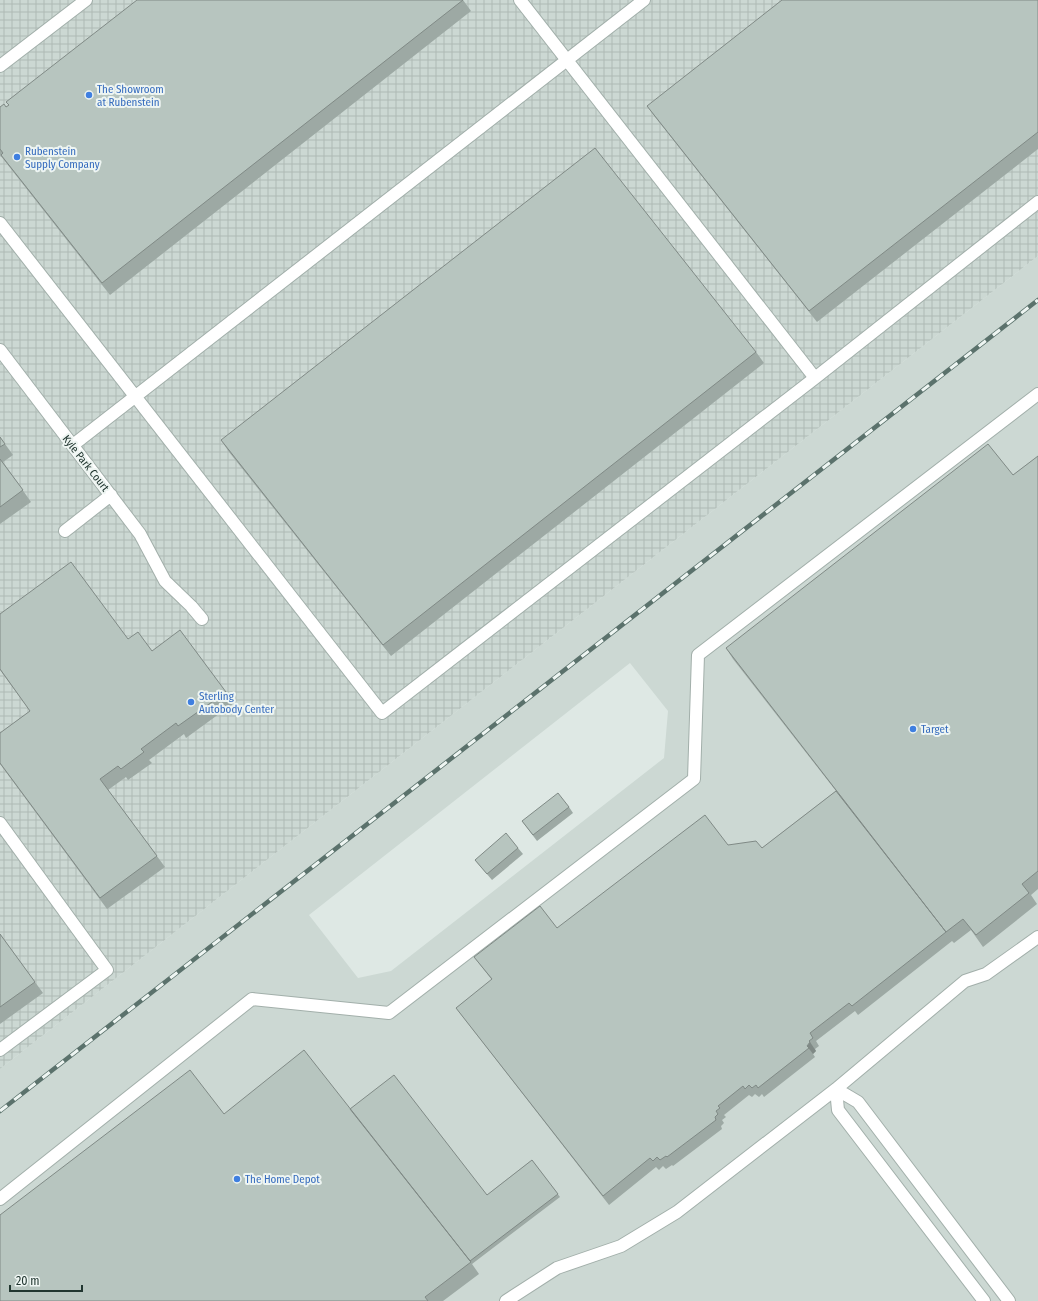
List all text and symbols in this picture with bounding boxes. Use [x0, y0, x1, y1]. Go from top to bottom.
place label: The Showroom at Rubenstein [97, 83, 164, 109]
marker: The Showroom at Rubenstein [84, 90, 94, 100]
place label: Rubenstein Supply Company [25, 145, 100, 171]
marker: Rubenstein Supply Company [12, 152, 22, 162]
street label: Kyle Park Court [60, 433, 112, 494]
place label: Sterling Autobody Center [199, 690, 274, 716]
marker: Sterling Autobody Center [186, 697, 196, 707]
place label: Target [921, 723, 949, 736]
marker: Target [908, 724, 918, 734]
place label: The Home Depot [245, 1173, 320, 1186]
marker: The Home Depot [232, 1174, 242, 1184]
scale bar [10, 1267, 82, 1293]
text: 20 m [16, 1274, 40, 1288]

